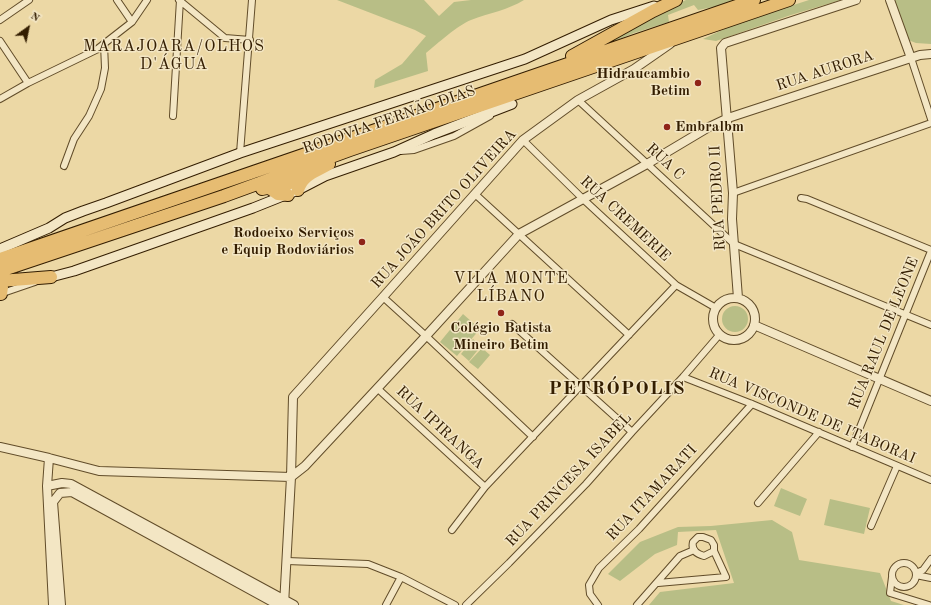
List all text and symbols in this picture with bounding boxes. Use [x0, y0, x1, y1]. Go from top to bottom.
north arrow [8, 8, 48, 48]
text: N [28, 11, 41, 24]
district label: MARAJOARA/OLHOS D'ÁGUA [83, 37, 265, 75]
street label: RUA AURORA [774, 47, 876, 95]
place label: Hidraucambio Betim [596, 65, 690, 100]
marker: Hidraucambio Betim [693, 78, 703, 88]
street label: RODOVIA FERNÃO DIAS [300, 82, 478, 158]
place label: Embralbm [675, 118, 744, 136]
marker: Embralbm [662, 122, 672, 132]
street label: RUA JOÃO BRITO OLIVEIRA [368, 126, 520, 292]
street label: RUA C [642, 140, 688, 184]
street label: RUA PEDRO II [706, 145, 730, 251]
street label: RUA CREMERIE [576, 172, 674, 266]
place label: Rodoeixo Serviços e Equip Rodoviários [221, 224, 354, 259]
marker: Rodoeixo Serviços e Equip Rodoviários [357, 237, 367, 247]
street label: RUA RAUL DE LEONE [845, 254, 923, 412]
district label: VILA MONTE LÍBANO [453, 269, 569, 307]
marker: Colégio Batista Mineiro Betim [496, 308, 506, 318]
place label: Colégio Batista Mineiro Betim [450, 319, 552, 354]
street label: RUA VISCONDE DE ITABORAI [706, 364, 918, 468]
district label: PETRÓPOLIS [548, 378, 686, 400]
street label: RUA IPIRANGA [392, 383, 488, 473]
street label: RUA PRINCESA ISABEL [502, 409, 636, 551]
street label: RUA ITAMARATI [603, 441, 701, 545]

